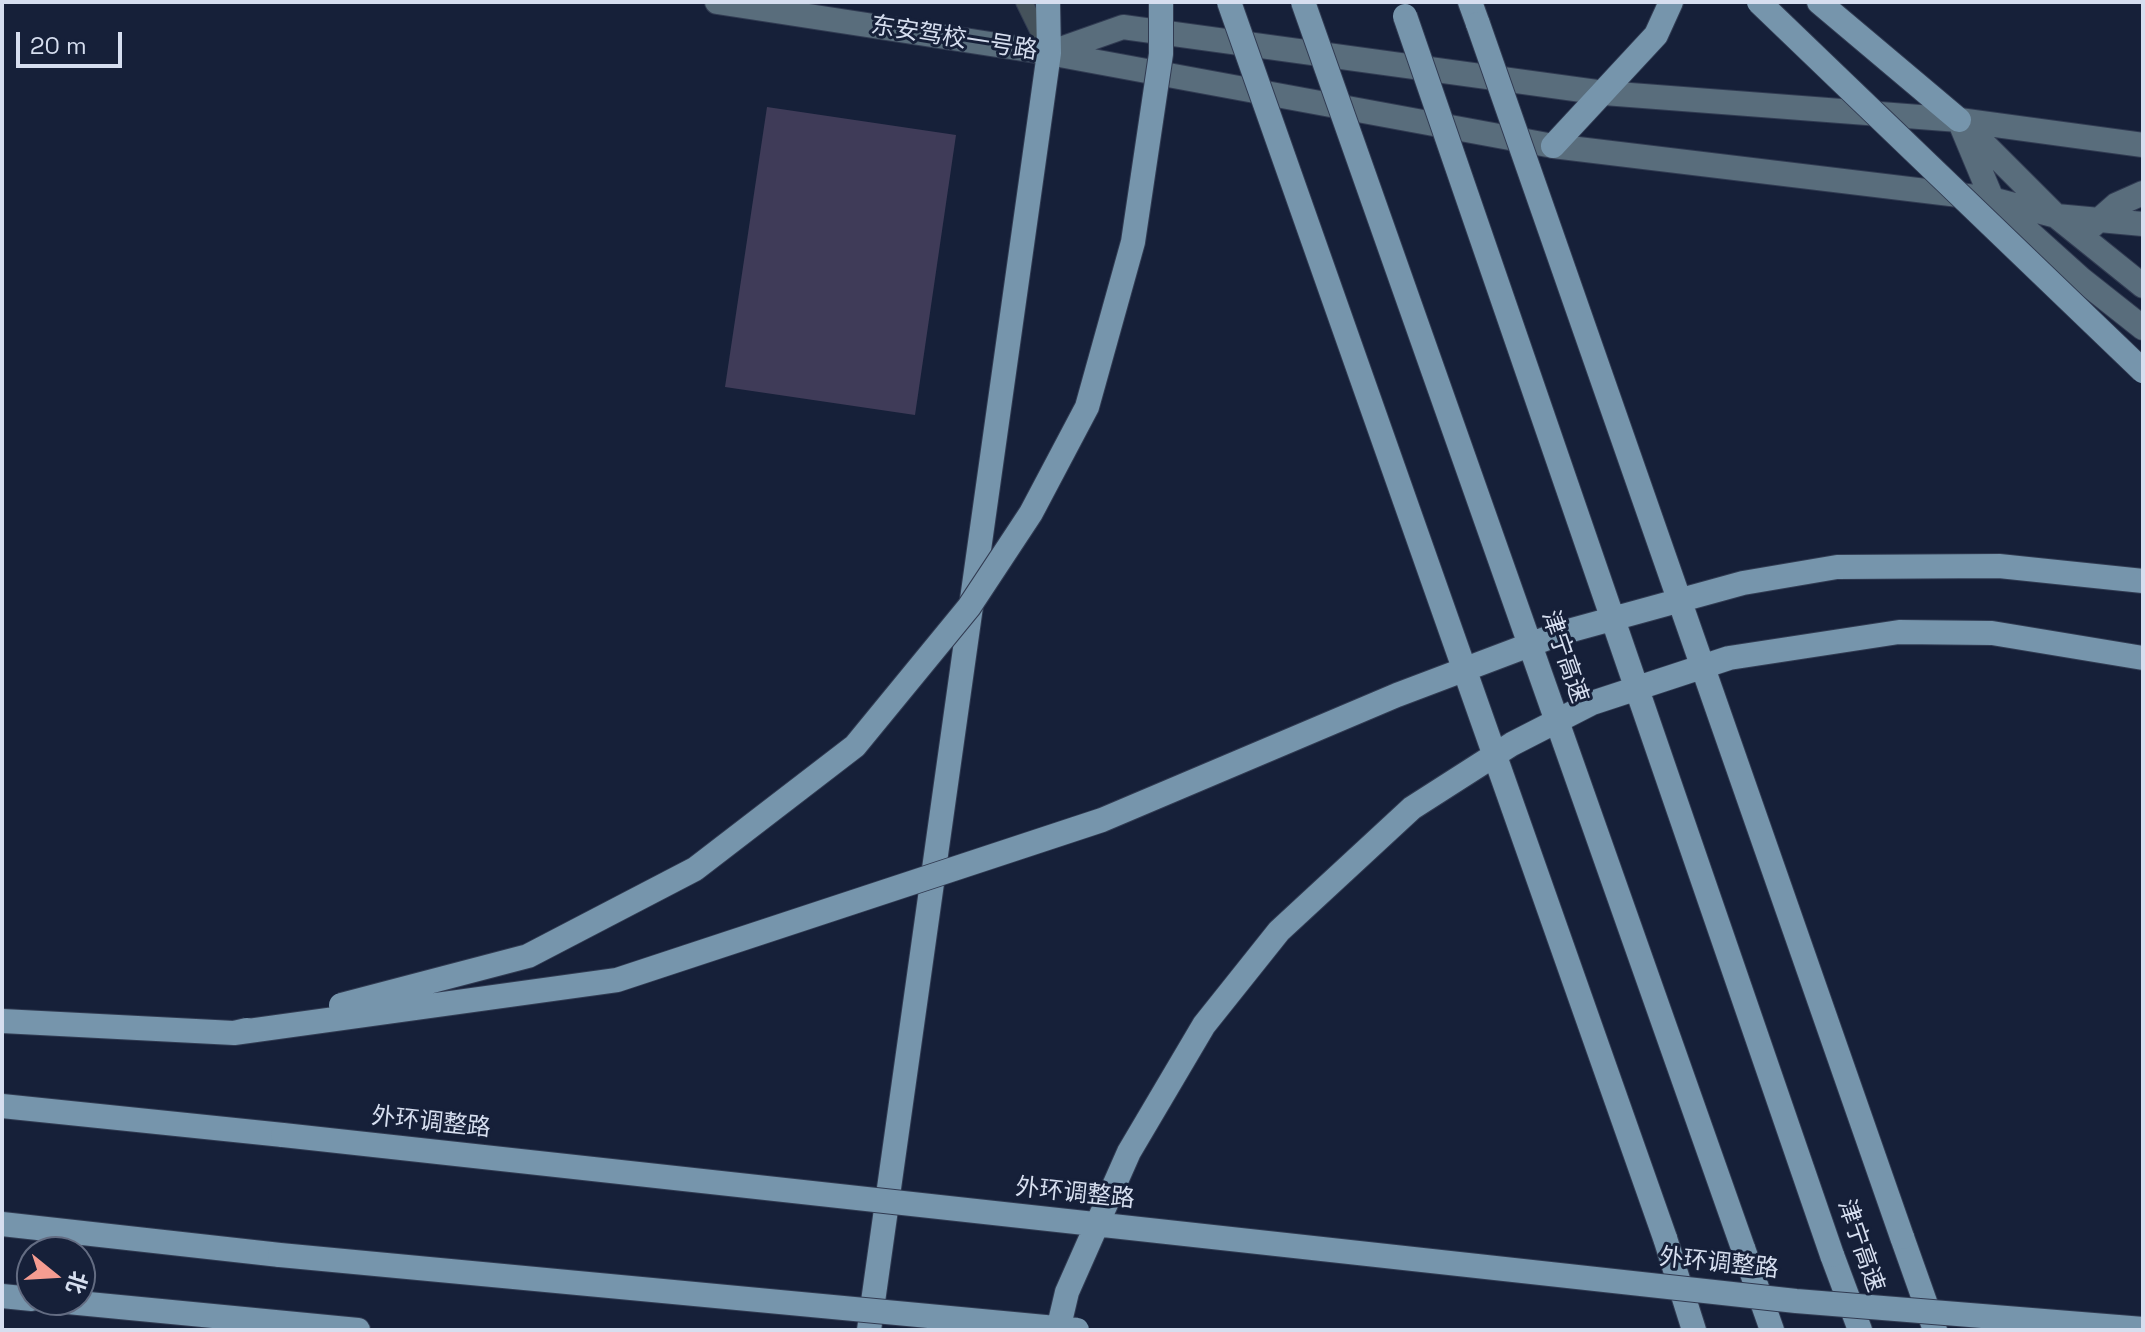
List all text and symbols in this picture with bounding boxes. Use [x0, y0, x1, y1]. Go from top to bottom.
street label: 东安驾校一号路 [869, 12, 1039, 66]
scale bar [20, 16, 126, 66]
text: 20 m [30, 30, 87, 61]
street label: 津宁高速 [1535, 607, 1593, 707]
street label: 外环调整路 [370, 1102, 492, 1144]
street label: 外环调整路 [1014, 1173, 1136, 1215]
street label: 津宁高速 [1831, 1196, 1889, 1296]
north arrow [16, 1236, 96, 1316]
street label: 外环调整路 [1658, 1243, 1780, 1285]
text: 北 [60, 1268, 94, 1298]

